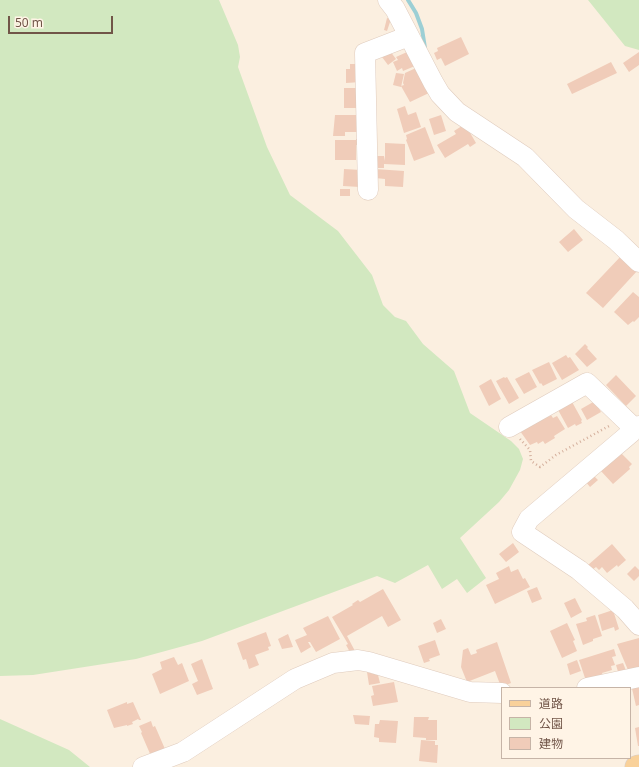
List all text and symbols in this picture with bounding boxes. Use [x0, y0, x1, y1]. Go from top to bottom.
scale bar [10, 8, 115, 34]
text: 50 m [15, 14, 43, 31]
legend [501, 687, 631, 759]
text: 道路 [539, 695, 563, 712]
text: 公園 [539, 715, 563, 732]
text: 建物 [539, 735, 563, 752]

